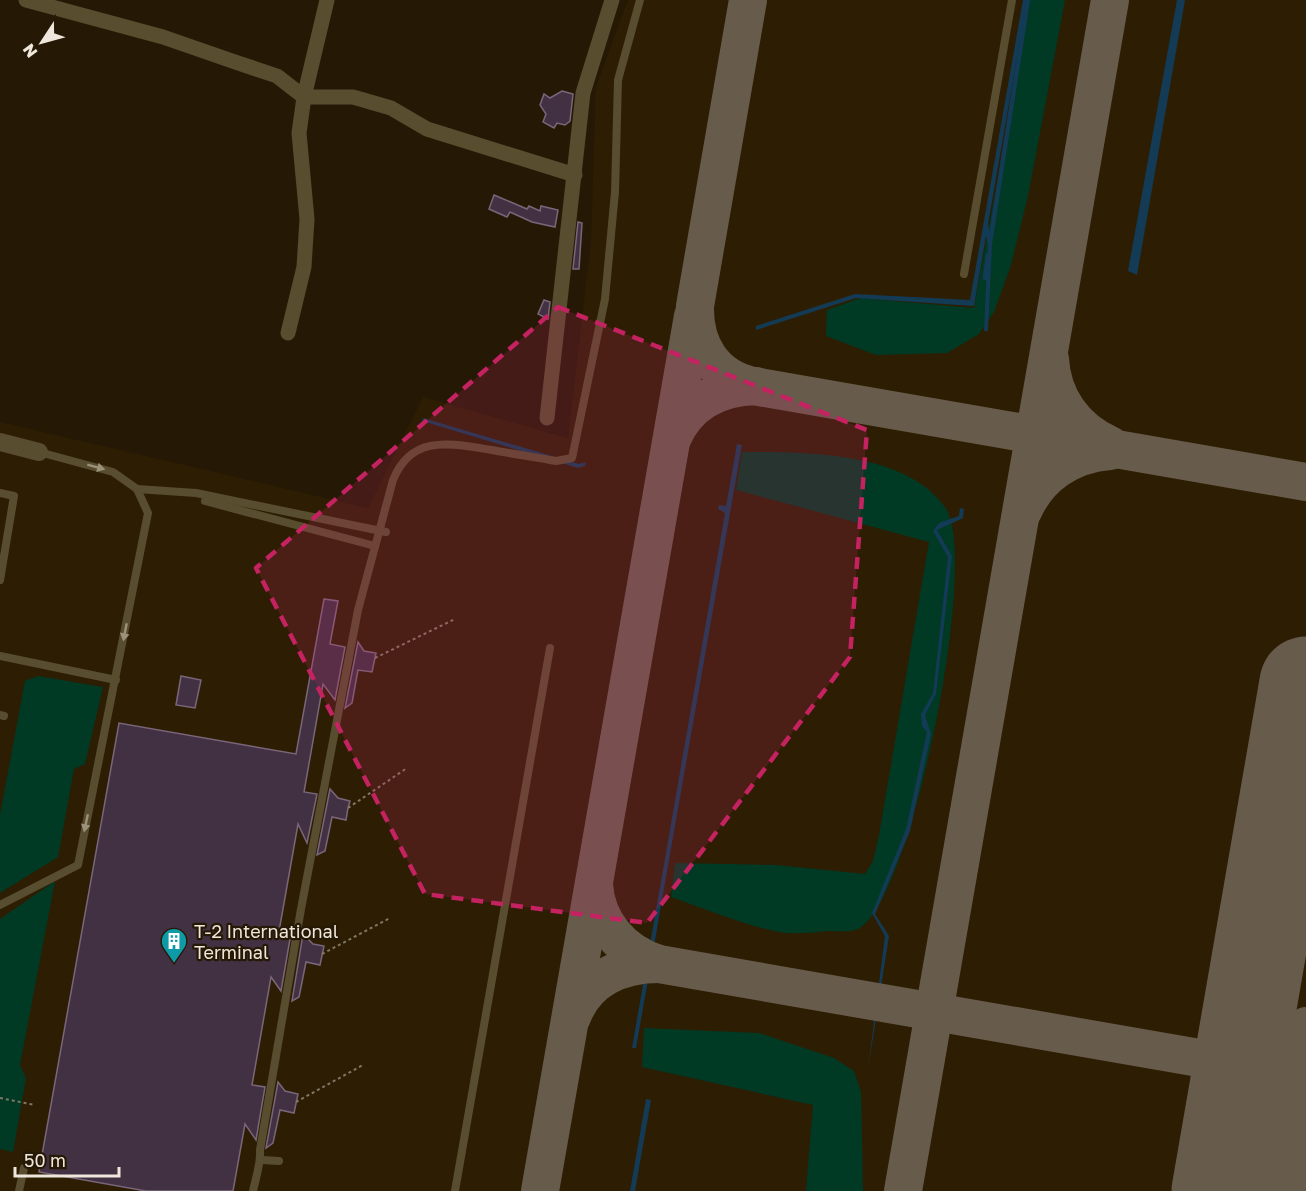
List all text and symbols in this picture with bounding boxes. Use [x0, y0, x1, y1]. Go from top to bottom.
north arrow [12, 12, 72, 72]
text: N [18, 40, 42, 62]
one-way arrow [86, 463, 105, 473]
one-way arrow [120, 622, 129, 641]
one-way arrow [81, 814, 91, 832]
place label: T-2 International Terminal [194, 920, 339, 963]
building icon: T-2 International Terminal [159, 926, 189, 964]
scale bar [15, 1140, 118, 1178]
text: 50 m [24, 1149, 66, 1171]

